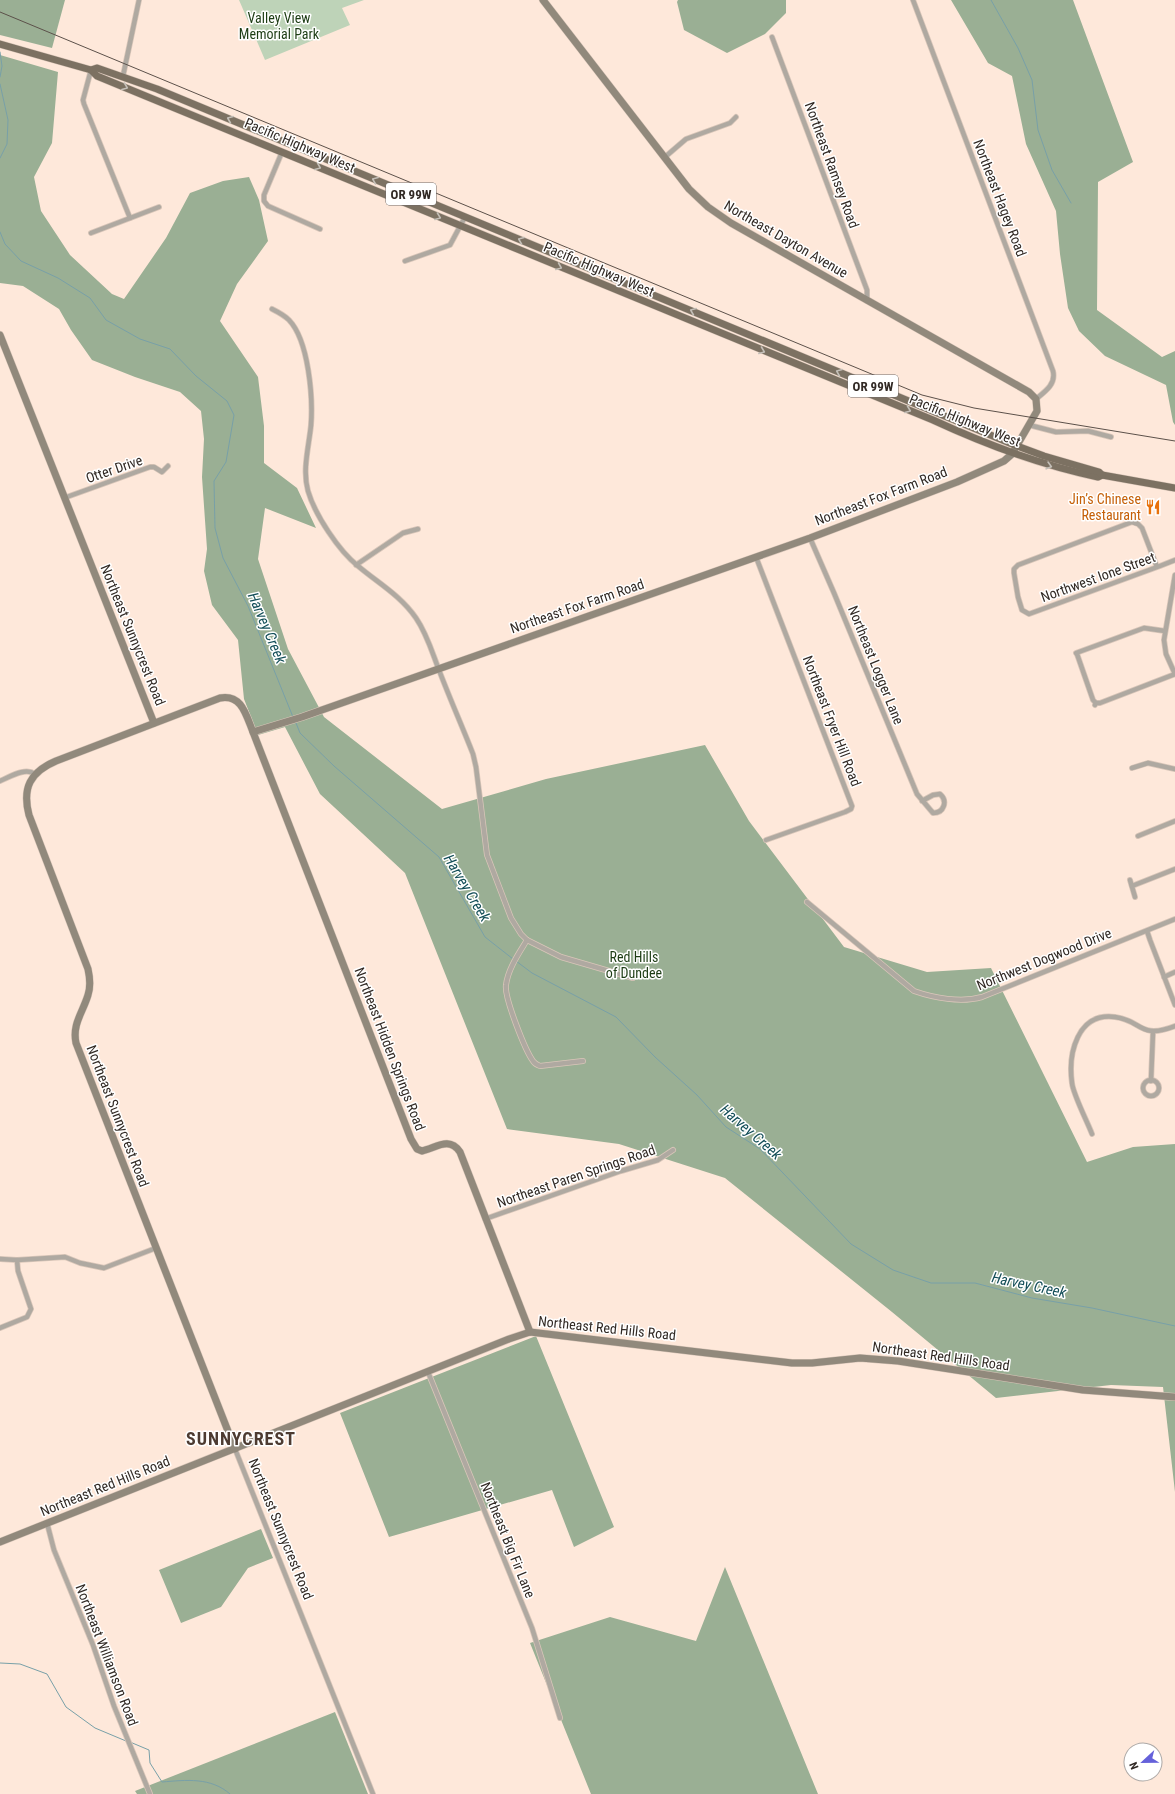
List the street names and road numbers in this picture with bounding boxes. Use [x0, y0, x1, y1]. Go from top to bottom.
street label: Northeast Ramsey Road [802, 100, 862, 230]
street label: Pacific Highway West [242, 114, 358, 176]
street label: Northeast Hagey Road [970, 137, 1030, 259]
road number: OR 99W [386, 183, 436, 205]
street label: Northeast Dayton Avenue [721, 197, 851, 281]
street label: Pacific Highway West [541, 238, 657, 300]
road number: OR 99W [848, 375, 898, 397]
street label: Pacific Highway West [907, 390, 1023, 450]
street label: Otter Drive [84, 452, 145, 486]
street label: Northeast Fox Farm Road [813, 463, 949, 529]
street label: Northwest Ione Street [1039, 549, 1157, 605]
street label: Northeast Sunnycrest Road [97, 562, 169, 708]
street label: Northeast Fox Farm Road [508, 576, 646, 636]
street label: Northeast Logger Lane [845, 603, 907, 727]
street label: Northeast Fryer Hill Road [800, 653, 864, 789]
street label: Northwest Dogwood Drive [974, 924, 1114, 993]
street label: Northeast Hidden Springs Road [351, 965, 429, 1133]
street label: Northeast Sunnycrest Road [84, 1043, 152, 1189]
street label: Northeast Paren Springs Road [495, 1141, 657, 1211]
street label: Northeast Red Hills Road [537, 1313, 677, 1343]
street label: Northeast Red Hills Road [871, 1338, 1011, 1374]
street label: Northeast Red Hills Road [38, 1453, 172, 1519]
street label: Northeast Sunnycrest Road [245, 1456, 317, 1602]
street label: Northeast Big Fir Lane [477, 1480, 539, 1601]
street label: Northeast Williamson Road [73, 1582, 141, 1728]

